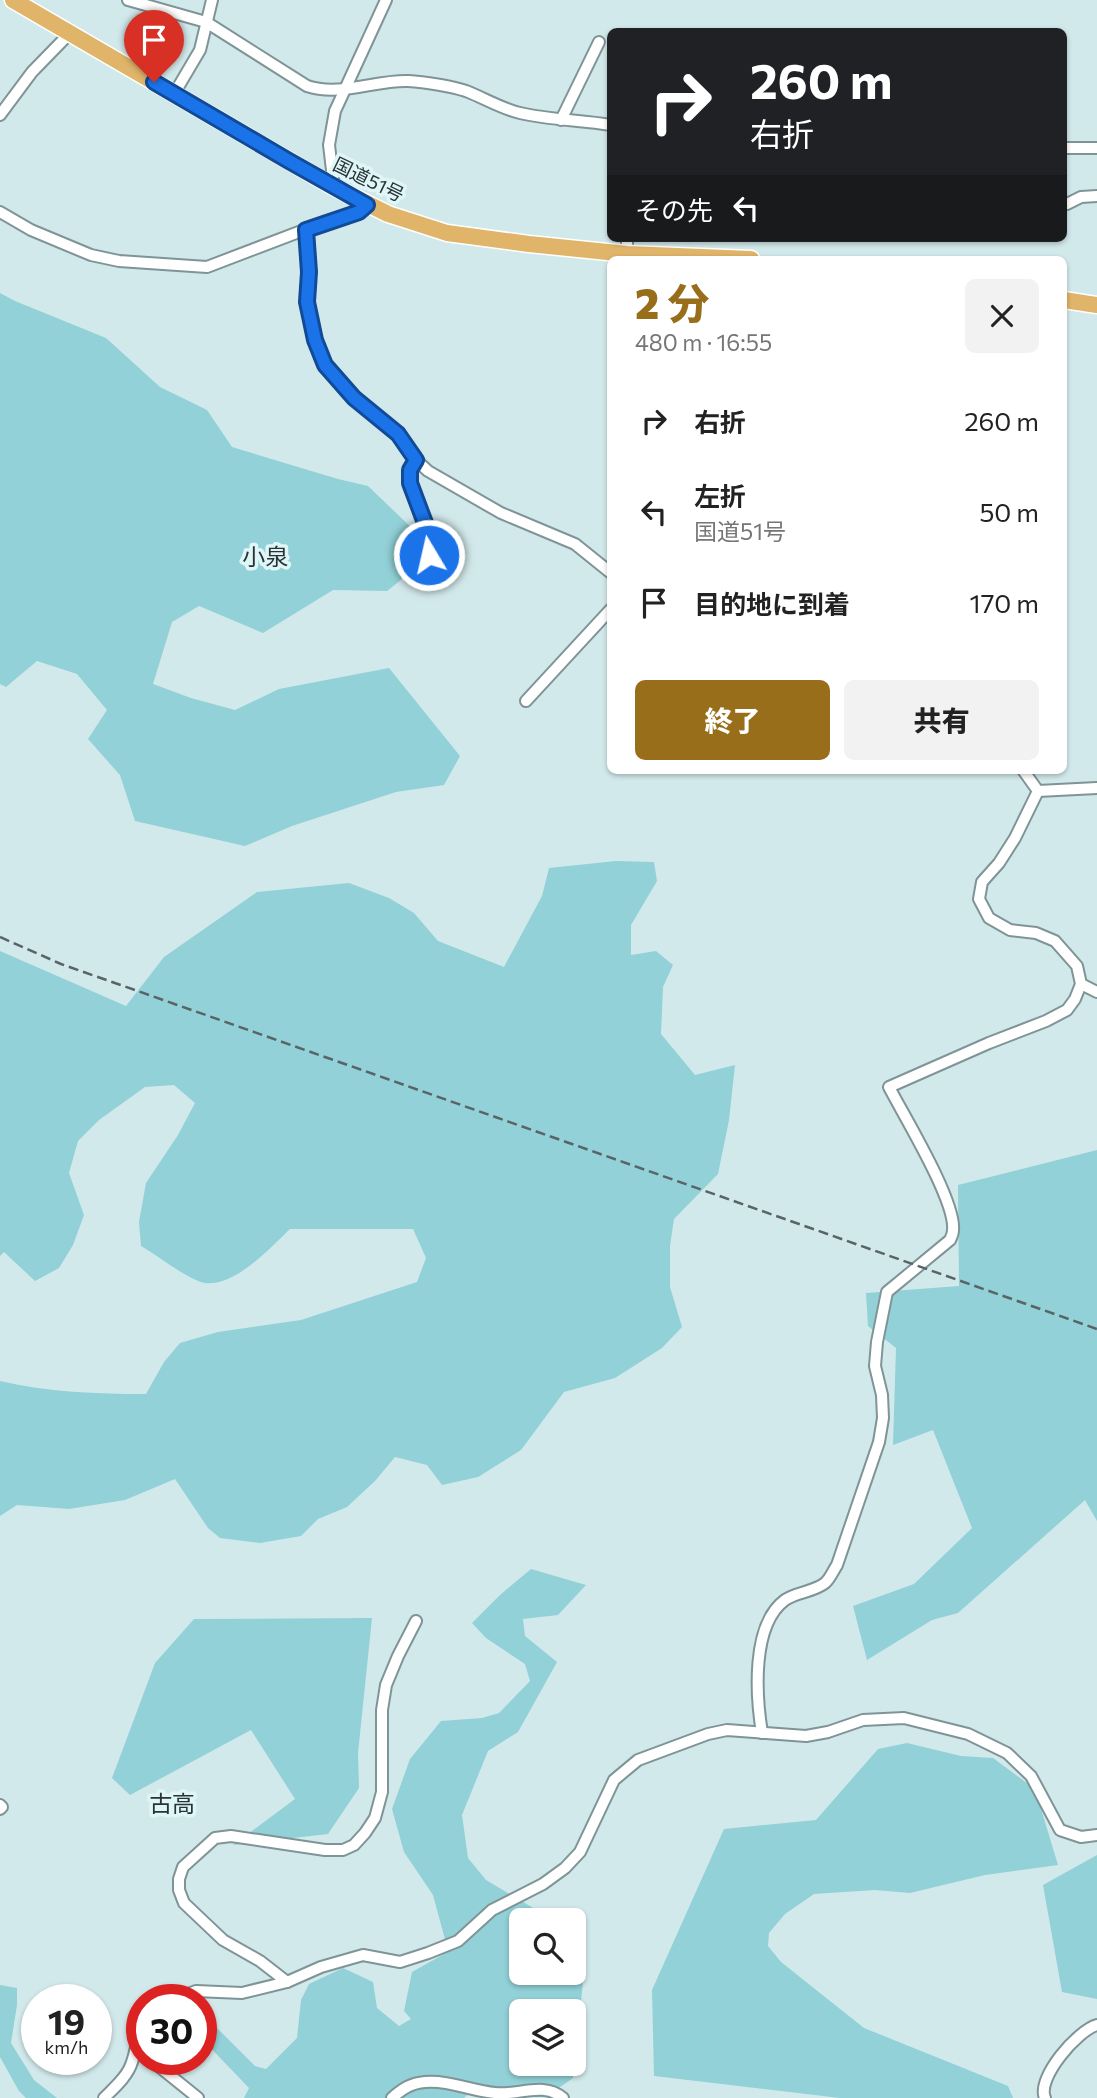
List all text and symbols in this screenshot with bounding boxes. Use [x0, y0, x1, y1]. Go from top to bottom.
pin [124, 10, 184, 82]
icon: arrive [135, 21, 173, 59]
text: 260 m [750, 49, 892, 109]
icon: right [635, 56, 726, 147]
text: 右折 [750, 113, 814, 153]
street label: 国道51号 [330, 152, 408, 206]
icon: left [727, 189, 765, 227]
text: その先 [635, 194, 713, 225]
text: 2 分 [635, 276, 709, 328]
button: close [965, 279, 1039, 353]
text: 480 m · 16:55 [635, 328, 772, 356]
icon: right [635, 402, 673, 440]
text: 260 m [964, 405, 1039, 436]
text: 右折 [694, 406, 746, 437]
text: 左折 [694, 480, 746, 511]
icon: left [635, 493, 673, 531]
text: 50 m [979, 496, 1039, 527]
text: 国道51号 [694, 517, 786, 545]
position arrow [392, 518, 466, 592]
district label: 小泉 [242, 542, 288, 570]
icon: arrive [635, 584, 673, 622]
text: 170 m [970, 587, 1039, 618]
text: 目的地に到着 [694, 588, 850, 619]
button: 終了 [635, 680, 830, 760]
button: 共有 [844, 680, 1039, 760]
district label: 古高 [149, 1789, 195, 1817]
map controls [509, 1908, 586, 2076]
button: search [509, 1908, 586, 1985]
speed limit sign: 30 [126, 1984, 217, 2075]
text: 19 [48, 1999, 85, 2042]
button: layers [509, 1999, 586, 2076]
text: km/h [45, 2036, 88, 2058]

